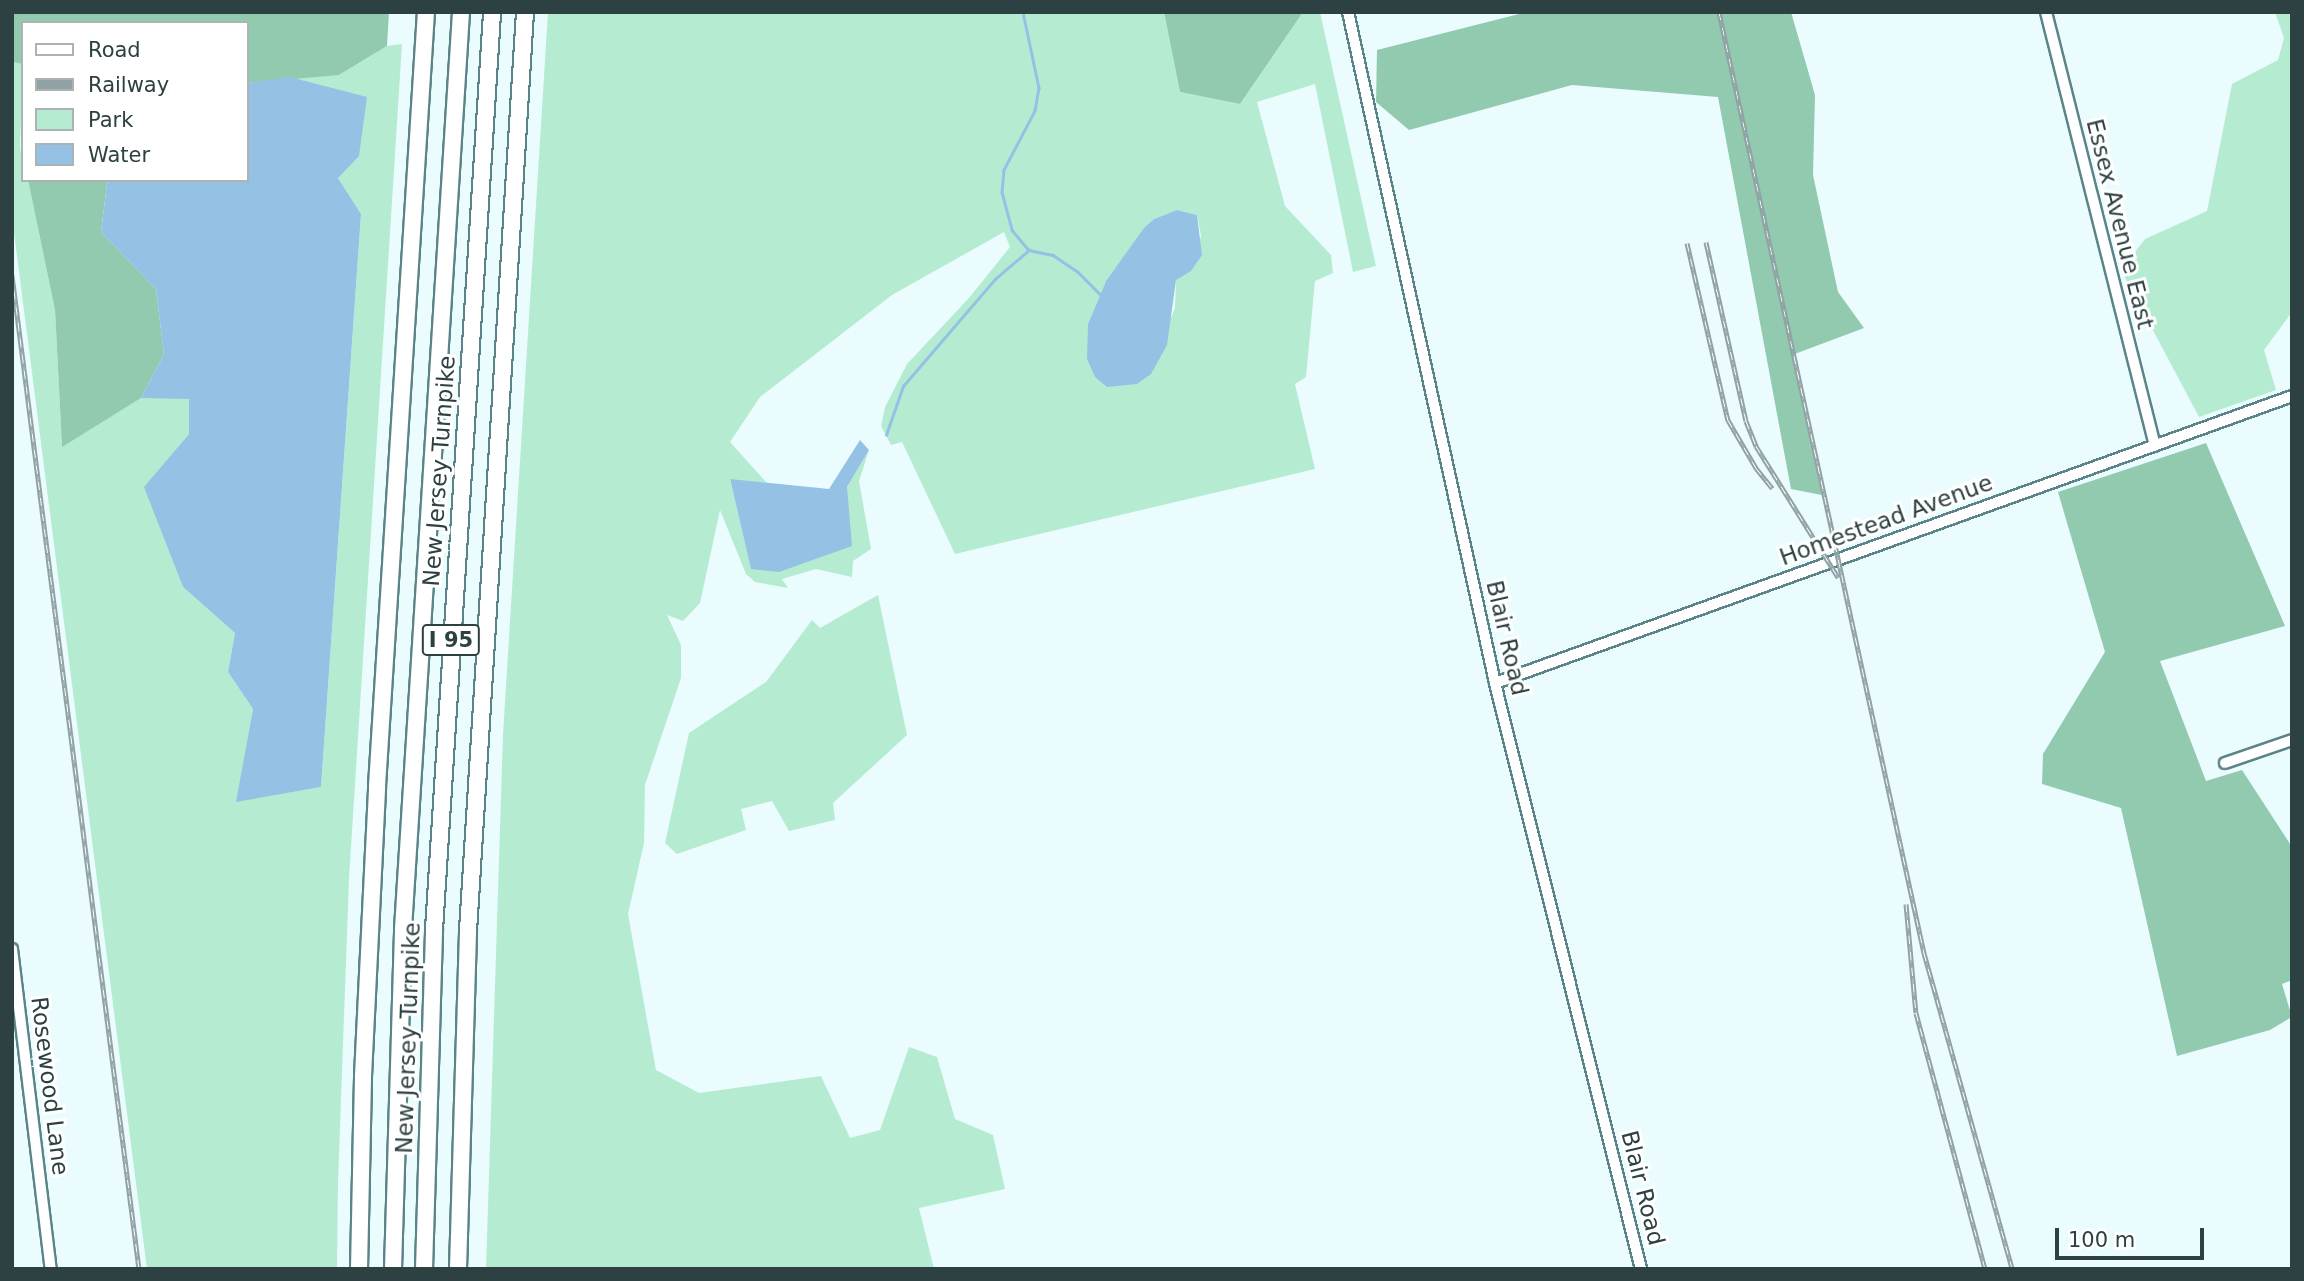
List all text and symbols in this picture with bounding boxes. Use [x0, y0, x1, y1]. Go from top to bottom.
legend [21, 21, 248, 182]
text: Road [88, 38, 141, 62]
text: Railway [88, 73, 169, 97]
text: Park [88, 108, 133, 132]
street label: Essex Avenue East [2081, 116, 2159, 332]
text: Water [88, 143, 150, 167]
street label: New Jersey Turnpike [417, 355, 461, 587]
street label: Homestead Avenue [1776, 469, 1996, 571]
street label: Blair Road [1480, 578, 1534, 698]
road number: I 95 [421, 622, 481, 658]
street label: New Jersey Turnpike [390, 922, 426, 1154]
street label: Rosewood Lane [25, 995, 75, 1177]
street label: Blair Road [1615, 1128, 1671, 1248]
scale bar [2059, 1214, 2208, 1258]
text: 100 m [2068, 1228, 2135, 1252]

